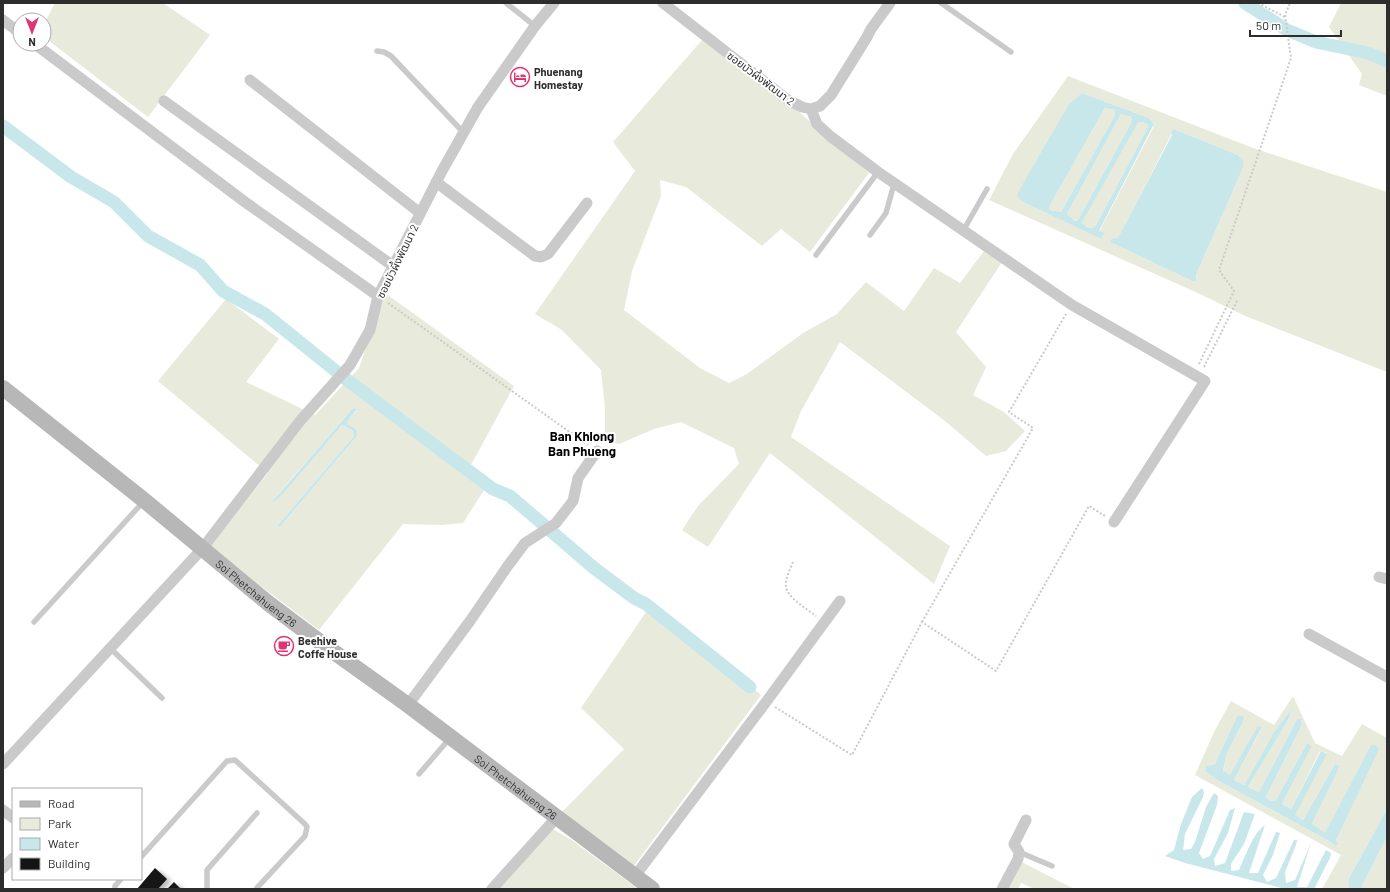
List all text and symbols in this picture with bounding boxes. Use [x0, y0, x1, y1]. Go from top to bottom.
north arrow [12, 12, 52, 52]
scale bar [1250, 12, 1341, 38]
text: 50 m [1256, 18, 1281, 32]
text: N [28, 36, 36, 49]
street label: ซอยบัวผึ้งพัฒนา 2 [725, 48, 798, 108]
place label: Phuenang Homestay [534, 65, 583, 91]
hotel icon: Phuenang Homestay [509, 66, 531, 88]
street label: ซอยบัวผึ้งพัฒนา 2 [373, 221, 421, 300]
district label: Ban Khlong Ban Phueng [548, 428, 616, 459]
street label: Soi Phetchahueng 26 [214, 556, 300, 629]
place label: Beehive Coffe House [298, 634, 358, 660]
cafe icon: Beehive Coffe House [273, 635, 295, 657]
street label: Soi Phetchahueng 26 [472, 751, 560, 822]
legend [12, 788, 142, 880]
text: Road [48, 796, 75, 810]
text: Park [48, 816, 72, 830]
text: Water [48, 836, 80, 850]
text: Building [48, 856, 90, 870]

